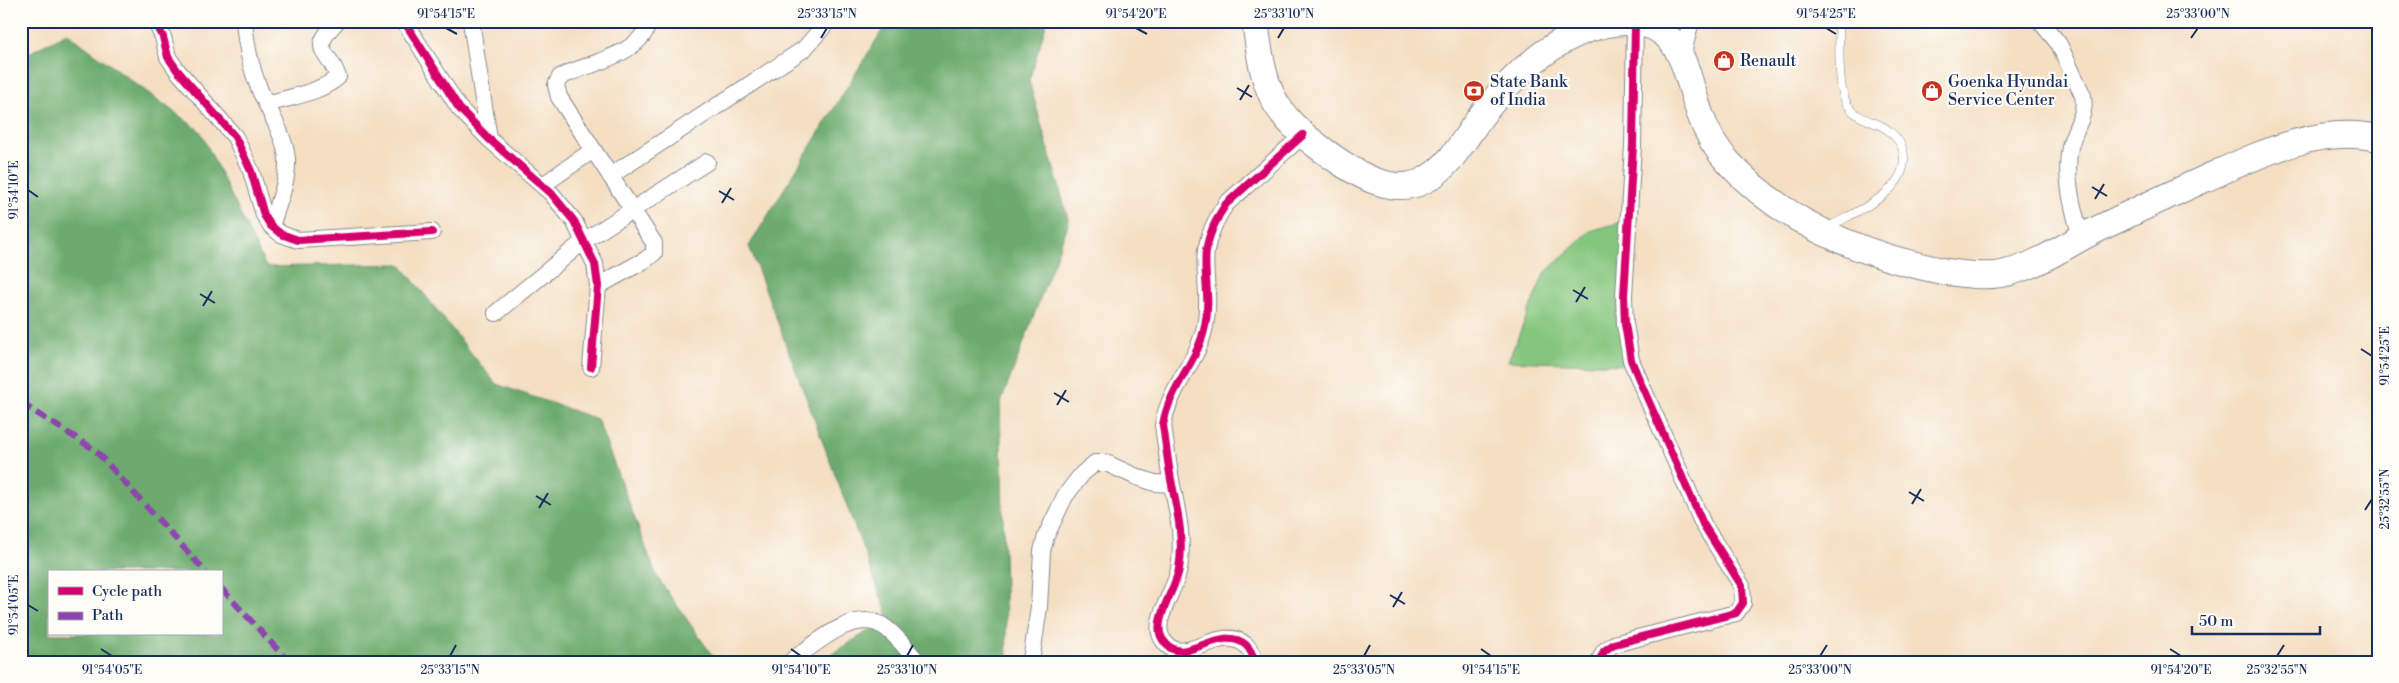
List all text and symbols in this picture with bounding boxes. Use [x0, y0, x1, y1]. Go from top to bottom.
text: 91°54'15"E [417, 7, 475, 22]
text: 25°33'15"N [797, 7, 857, 22]
text: 91°54'20"E [1106, 7, 1166, 22]
text: 25°33'10"N [1254, 7, 1314, 22]
text: 91°54'25"E [1796, 7, 1856, 22]
text: 25°33'00"N [2166, 7, 2230, 22]
shop icon: Renault [1712, 49, 1736, 73]
place label: Renault [1740, 51, 1796, 71]
place label: State Bank of India [1490, 72, 1569, 110]
place label: Goenka Hyundai Service Center [1948, 72, 2068, 110]
bank icon: State Bank of India [1462, 79, 1486, 103]
shop icon: Goenka Hyundai Service Center [1920, 79, 1944, 103]
text: 91°54'10"E [7, 161, 22, 219]
text: 91°54'25"E [2378, 326, 2393, 386]
text: 25°32'55"N [2378, 469, 2393, 529]
legend [48, 570, 222, 636]
text: 91°54'05"E [7, 575, 22, 635]
text: Cycle path [92, 582, 162, 601]
scale bar [2192, 603, 2319, 635]
text: Path [92, 606, 124, 625]
text: 50 m [2199, 612, 2233, 631]
text: 91°54'05"E [82, 663, 142, 678]
text: 25°33'15"N [420, 663, 480, 678]
text: 91°54'10"E [772, 663, 830, 678]
text: 25°33'10"N [877, 663, 937, 678]
text: 25°33'05"N [1333, 663, 1395, 678]
text: 91°54'15"E [1462, 663, 1520, 678]
text: 25°33'00"N [1788, 663, 1852, 678]
text: 91°54'20"E [2151, 663, 2211, 678]
text: 25°32'55"N [2247, 663, 2307, 678]

